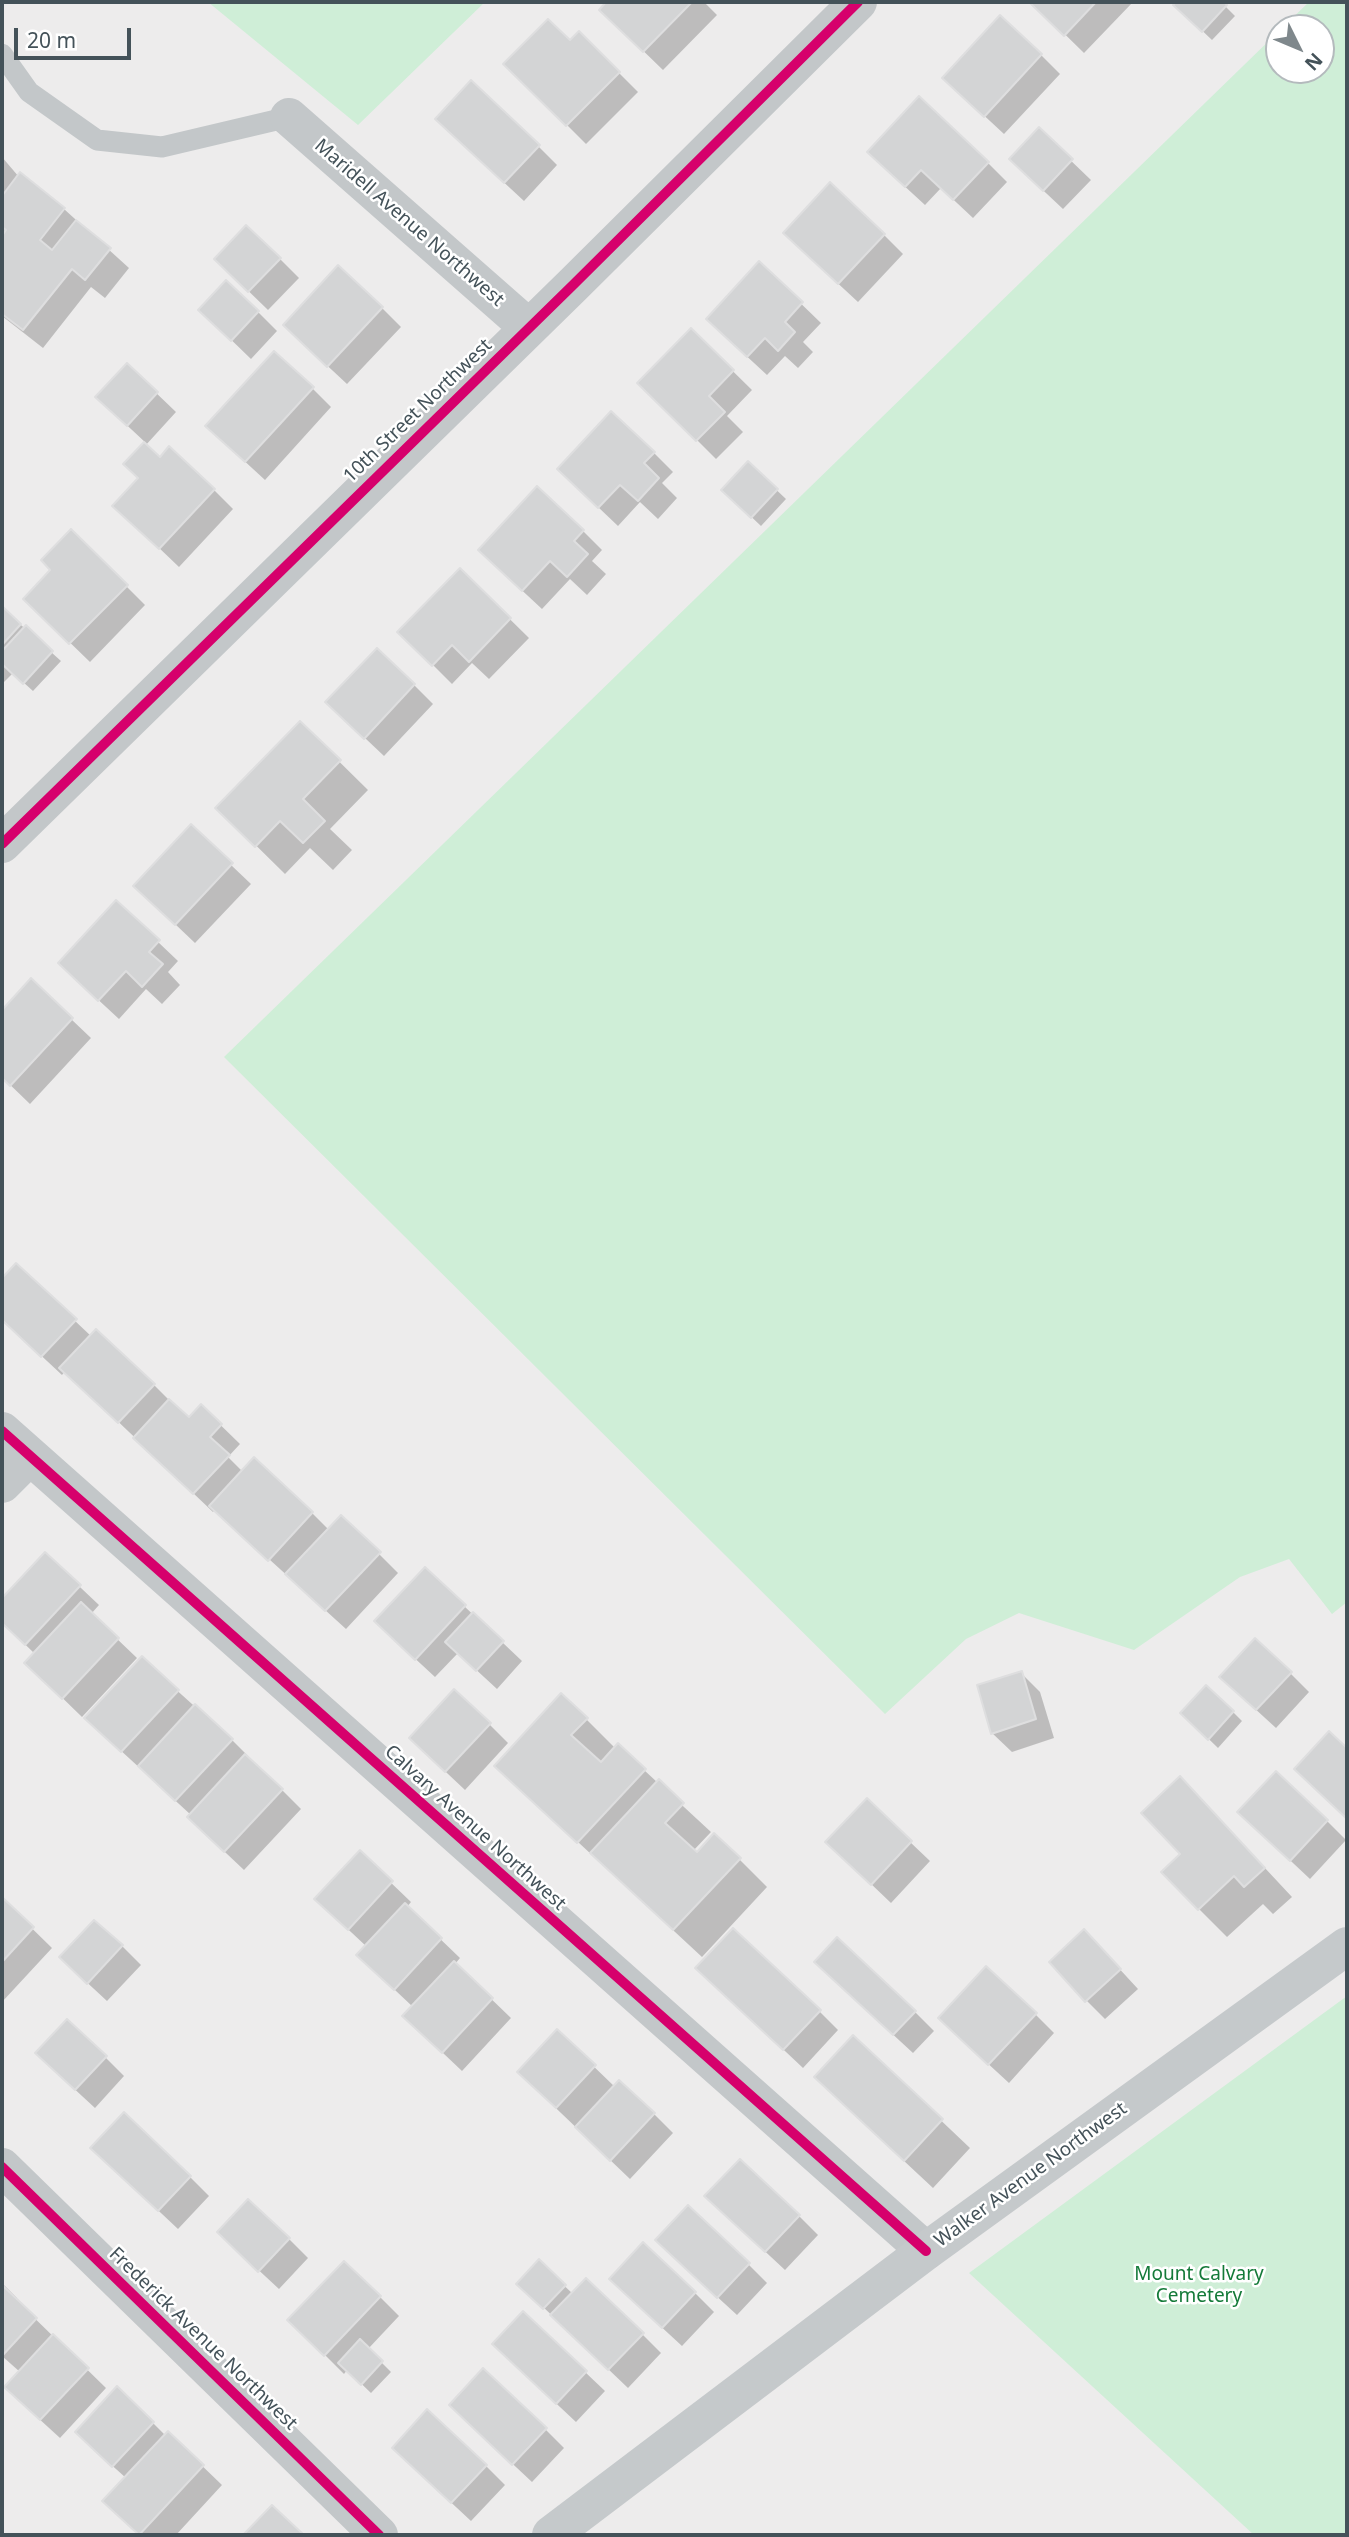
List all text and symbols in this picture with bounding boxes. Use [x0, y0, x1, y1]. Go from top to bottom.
scale bar [18, 14, 135, 58]
north arrow [1265, 14, 1335, 84]
text: 20 m [27, 26, 76, 54]
text: N [1299, 47, 1329, 76]
street label: Maridell Avenue Northwest [310, 135, 508, 311]
street label: 10th Street Northwest [339, 334, 497, 488]
street label: Calvary Avenue Northwest [380, 1741, 570, 1915]
street label: Walker Avenue Northwest [930, 2098, 1132, 2252]
street label: Frederick Avenue Northwest [104, 2243, 302, 2435]
park label: Mount Calvary Cemetery [1134, 2264, 1264, 2308]

